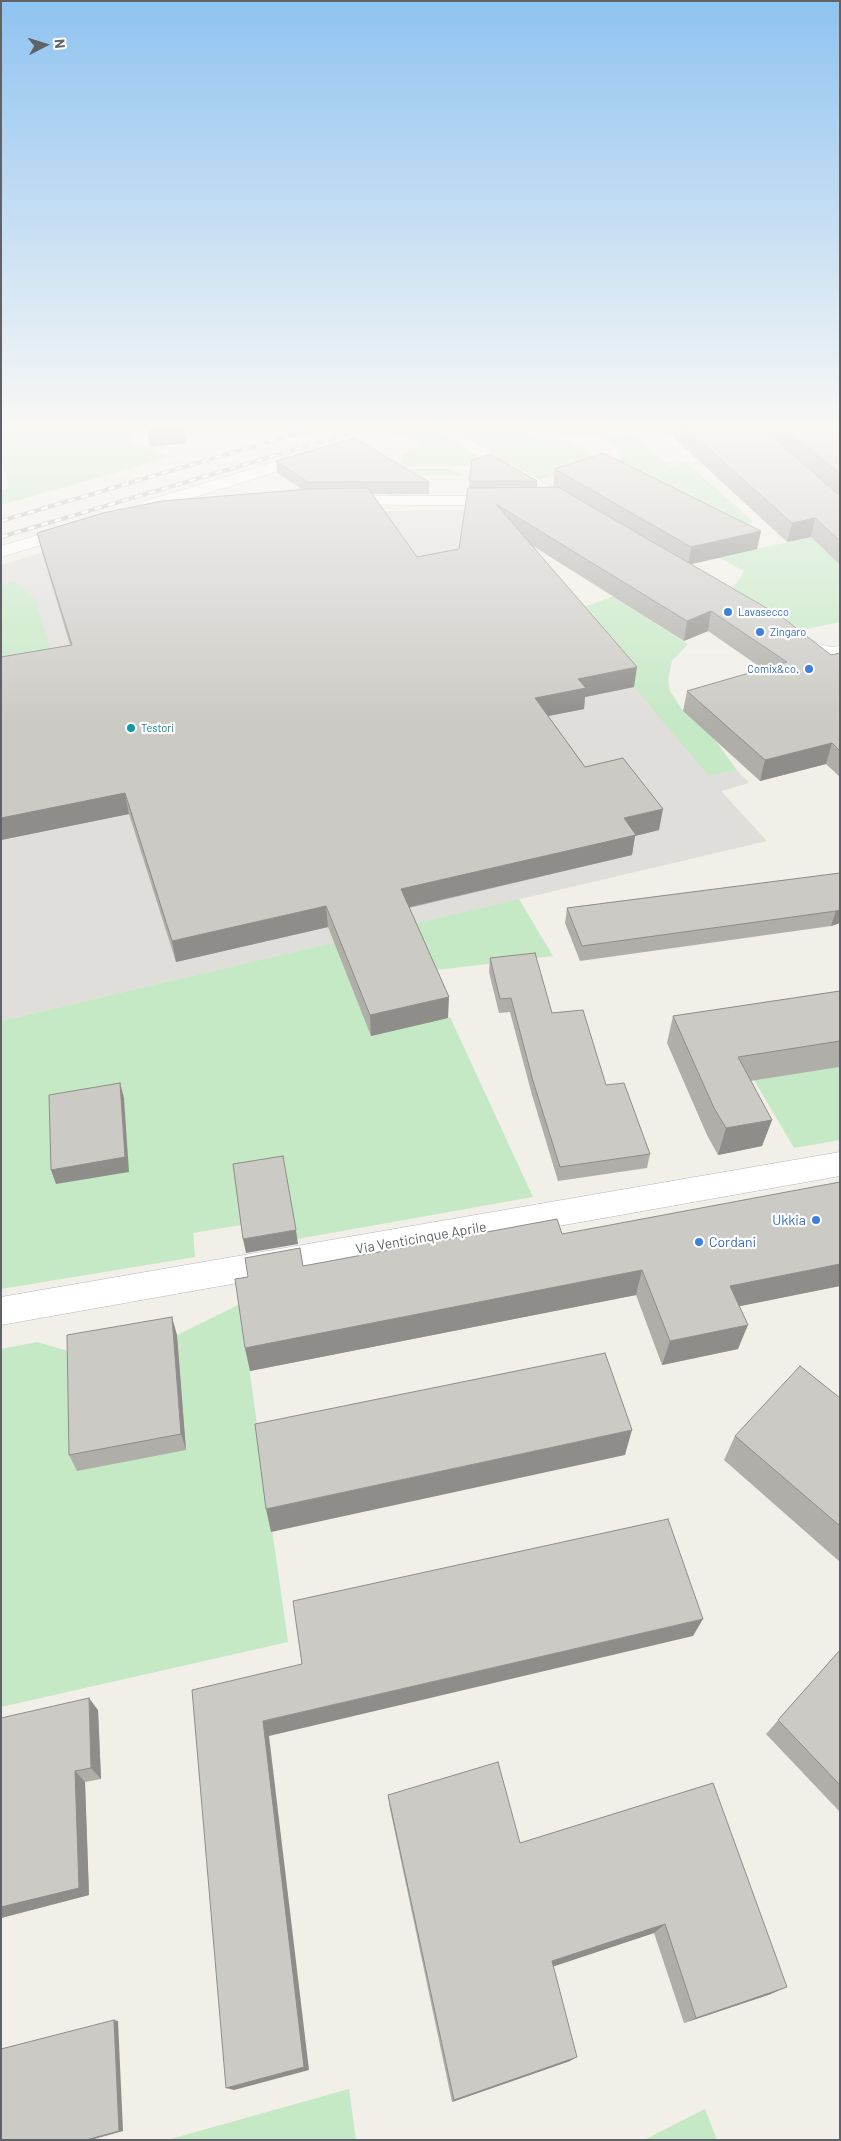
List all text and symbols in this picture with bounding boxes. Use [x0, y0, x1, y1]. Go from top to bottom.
north arrow [20, 20, 70, 70]
text: N [52, 38, 69, 49]
place label: Lavasecco [738, 605, 789, 619]
marker: Lavasecco [722, 606, 734, 618]
place label: Zingaro [770, 625, 806, 639]
marker: Zingaro [754, 626, 766, 638]
place label: Comix&co. [747, 662, 799, 676]
marker: Comix&co. [803, 663, 815, 675]
place label: Testori [141, 721, 174, 735]
marker: Testori [125, 722, 137, 734]
place label: Ukkia [772, 1212, 806, 1228]
marker: Ukkia [810, 1214, 822, 1226]
street label: Via Venticinque Aprile [354, 1218, 488, 1258]
place label: Cordani [709, 1234, 756, 1250]
marker: Cordani [693, 1236, 705, 1248]

